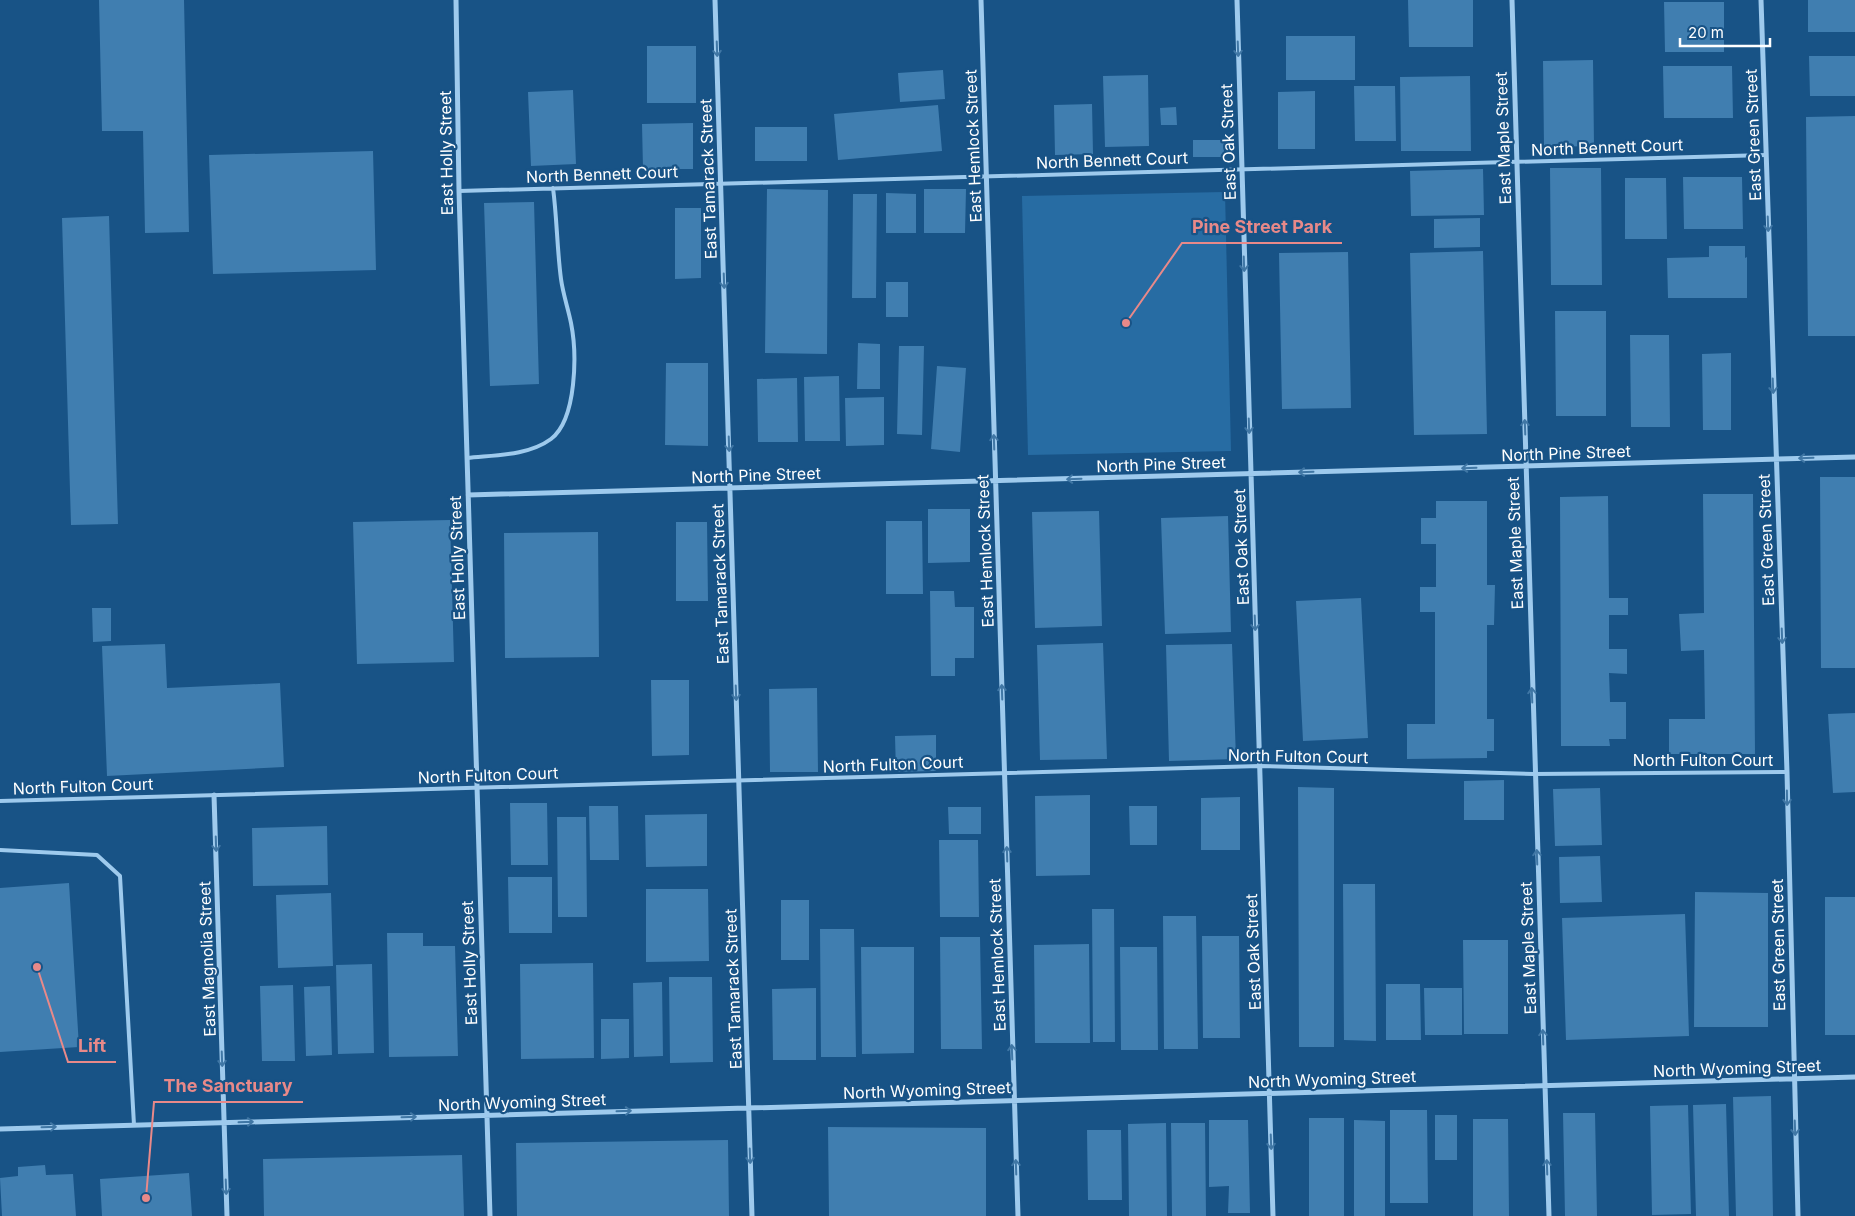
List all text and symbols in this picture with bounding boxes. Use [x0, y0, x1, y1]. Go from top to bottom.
scale bar [1680, 15, 1770, 47]
text: 20 m [1688, 23, 1724, 42]
one-way arrow [712, 40, 721, 56]
one-way arrow [1233, 40, 1243, 56]
street label: East Hemlock Street [960, 69, 986, 223]
street label: East Green Street [1741, 69, 1765, 201]
street label: East Maple Street [1491, 71, 1515, 205]
street label: East Oak Street [1216, 83, 1240, 201]
street label: East Holly Street [435, 90, 457, 216]
street label: East Tamarack Street [695, 98, 721, 260]
street label: North Bennett Court [1531, 134, 1683, 160]
street label: North Bennett Court [1036, 147, 1188, 173]
street label: North Bennett Court [526, 161, 678, 187]
callout: Pine Street Park [1182, 210, 1342, 243]
one-way arrow [1763, 215, 1773, 231]
text: Pine Street Park [1192, 216, 1333, 237]
one-way arrow [1240, 255, 1249, 271]
one-way arrow [719, 272, 729, 289]
one-way arrow [1768, 378, 1778, 394]
one-way arrow [1245, 418, 1254, 434]
one-way arrow [1520, 420, 1529, 436]
one-way arrow [990, 434, 999, 450]
one-way arrow [724, 435, 733, 451]
street label: North Pine Street [1501, 441, 1631, 465]
street label: North Pine Street [1096, 452, 1226, 476]
one-way arrow [1799, 454, 1815, 463]
street label: North Pine Street [691, 463, 821, 487]
one-way arrow [1461, 463, 1478, 473]
one-way arrow [1299, 467, 1315, 477]
street label: East Hemlock Street [972, 474, 998, 628]
one-way arrow [1066, 474, 1082, 483]
street label: East Green Street [1754, 474, 1778, 606]
street label: East Maple Street [1503, 476, 1527, 610]
street label: East Oak Street [1229, 488, 1253, 606]
street label: East Holly Street [445, 495, 469, 621]
street label: East Tamarack Street [707, 503, 733, 665]
one-way arrow [1251, 615, 1260, 631]
one-way arrow [1777, 628, 1786, 644]
one-way arrow [997, 684, 1006, 700]
one-way arrow [731, 685, 741, 701]
one-way arrow [1527, 687, 1537, 704]
street label: North Fulton Court [1228, 745, 1368, 767]
street label: North Fulton Court [1633, 750, 1773, 770]
street label: North Fulton Court [822, 752, 964, 776]
street label: North Fulton Court [417, 763, 559, 787]
street label: North Fulton Court [12, 774, 154, 798]
one-way arrow [1782, 790, 1792, 806]
one-way arrow [211, 836, 221, 852]
one-way arrow [1002, 847, 1011, 863]
one-way arrow [1532, 849, 1542, 866]
street label: East Hemlock Street [984, 878, 1010, 1032]
street label: East Green Street [1767, 879, 1789, 1011]
street label: East Magnolia Street [194, 881, 220, 1037]
street label: East Maple Street [1516, 881, 1540, 1015]
street label: East Oak Street [1241, 893, 1265, 1011]
street label: East Holly Street [457, 900, 481, 1026]
street label: East Tamarack Street [720, 908, 746, 1070]
callout: Lift [68, 1029, 116, 1062]
one-way arrow [1538, 1029, 1548, 1046]
text: Lift [78, 1035, 106, 1056]
one-way arrow [1008, 1044, 1017, 1060]
one-way arrow [217, 1050, 227, 1066]
street label: North Wyoming Street [1653, 1055, 1821, 1081]
street label: North Wyoming Street [1248, 1066, 1416, 1092]
callout: The Sanctuary [154, 1069, 303, 1102]
text: The Sanctuary [164, 1075, 293, 1096]
street label: North Wyoming Street [843, 1077, 1011, 1103]
street label: North Wyoming Street [438, 1089, 606, 1115]
one-way arrow [615, 1107, 631, 1116]
one-way arrow [400, 1113, 416, 1122]
one-way arrow [238, 1117, 254, 1127]
one-way arrow [1791, 1119, 1800, 1135]
one-way arrow [40, 1123, 56, 1132]
one-way arrow [1266, 1134, 1276, 1150]
one-way arrow [746, 1148, 755, 1164]
one-way arrow [1011, 1160, 1021, 1176]
one-way arrow [1542, 1160, 1552, 1176]
one-way arrow [221, 1178, 231, 1194]

